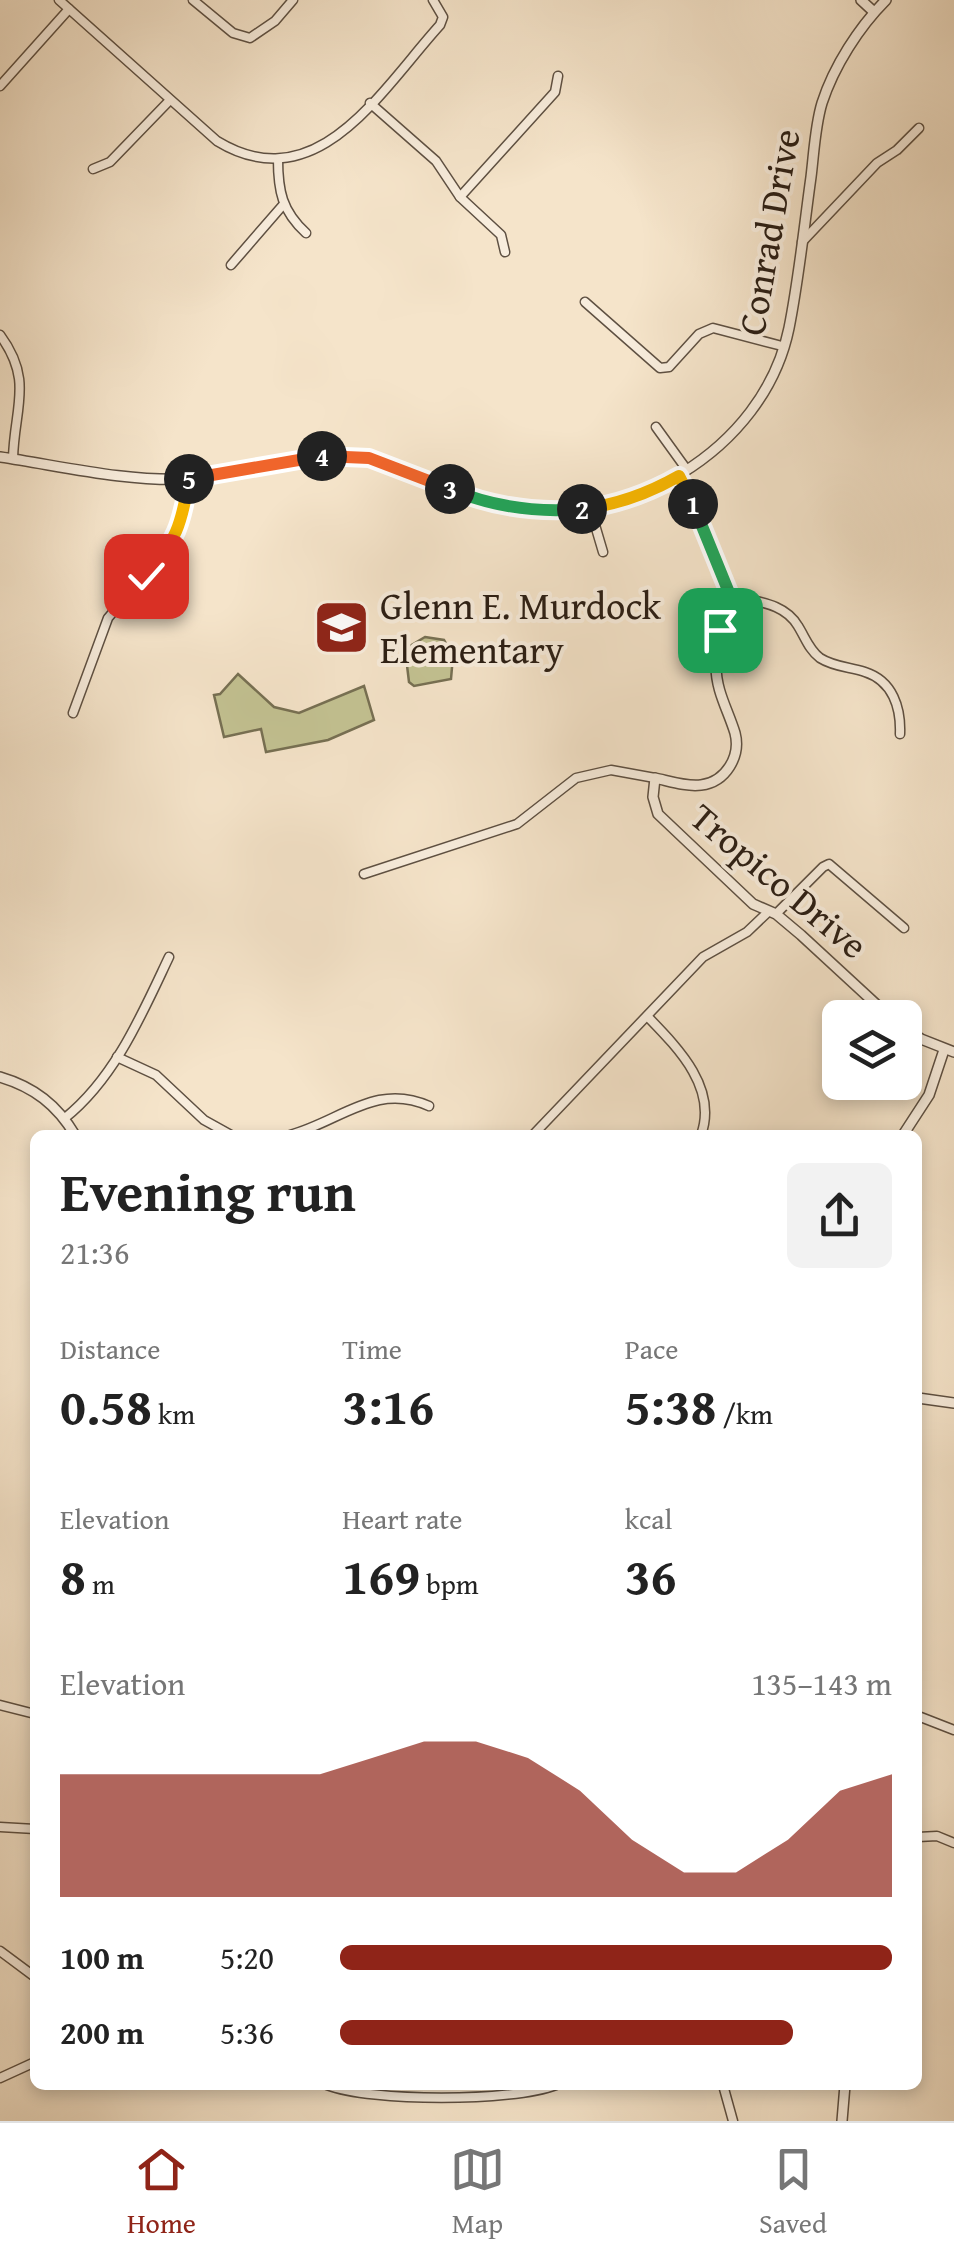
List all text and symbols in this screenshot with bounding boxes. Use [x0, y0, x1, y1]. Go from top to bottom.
street label: Conrad Drive [722, 124, 814, 339]
pin: 4 [297, 431, 347, 481]
text: 4 [315, 435, 329, 476]
pin: 5 [164, 454, 214, 504]
text: 5 [182, 458, 196, 499]
pin: 3 [425, 464, 475, 514]
text: 3 [443, 468, 457, 509]
pin: 1 [668, 479, 718, 529]
text: 1 [686, 483, 700, 524]
pin: 2 [557, 484, 607, 534]
text: 2 [575, 488, 589, 529]
pin [104, 534, 189, 619]
icon: check [119, 549, 174, 604]
place label: Glenn E. Murdock Elementary [380, 577, 662, 677]
pin [678, 588, 763, 673]
school or university icon: Glenn E. Murdock Elementary [311, 598, 371, 658]
icon: arrive [693, 603, 748, 658]
street label: Tropico Drive [679, 789, 881, 971]
map controls [822, 1000, 922, 1100]
button: layers [822, 1000, 922, 1100]
text: Evening run [60, 1151, 356, 1231]
button: share [787, 1163, 892, 1268]
text: 21:36 [60, 1229, 129, 1276]
text: Distance [60, 1328, 160, 1369]
text: Time [342, 1328, 402, 1369]
text: Pace [625, 1328, 679, 1369]
text: 0.58 [60, 1369, 152, 1442]
text: 3:16 [342, 1369, 434, 1442]
text: 5:38 [625, 1369, 717, 1442]
text: km [152, 1393, 195, 1434]
text: /km [717, 1393, 773, 1434]
text: Elevation [60, 1498, 170, 1539]
text: Heart rate [342, 1498, 462, 1539]
text: kcal [625, 1498, 672, 1539]
text: 8 [60, 1539, 86, 1612]
text: 169 [342, 1539, 420, 1612]
text: 36 [625, 1539, 676, 1612]
text: m [86, 1563, 115, 1604]
text: bpm [420, 1563, 479, 1604]
text: Elevation [60, 1660, 185, 1707]
text: 135–143 m [751, 1660, 892, 1707]
text: 100 m [60, 1934, 144, 1981]
text: 5:20 [220, 1934, 274, 1981]
text: 200 m [60, 2009, 144, 2056]
text: 5:36 [220, 2009, 274, 2056]
tab: Home [127, 2142, 196, 2243]
tab: Map [450, 2142, 505, 2243]
tab: Saved [759, 2142, 827, 2243]

